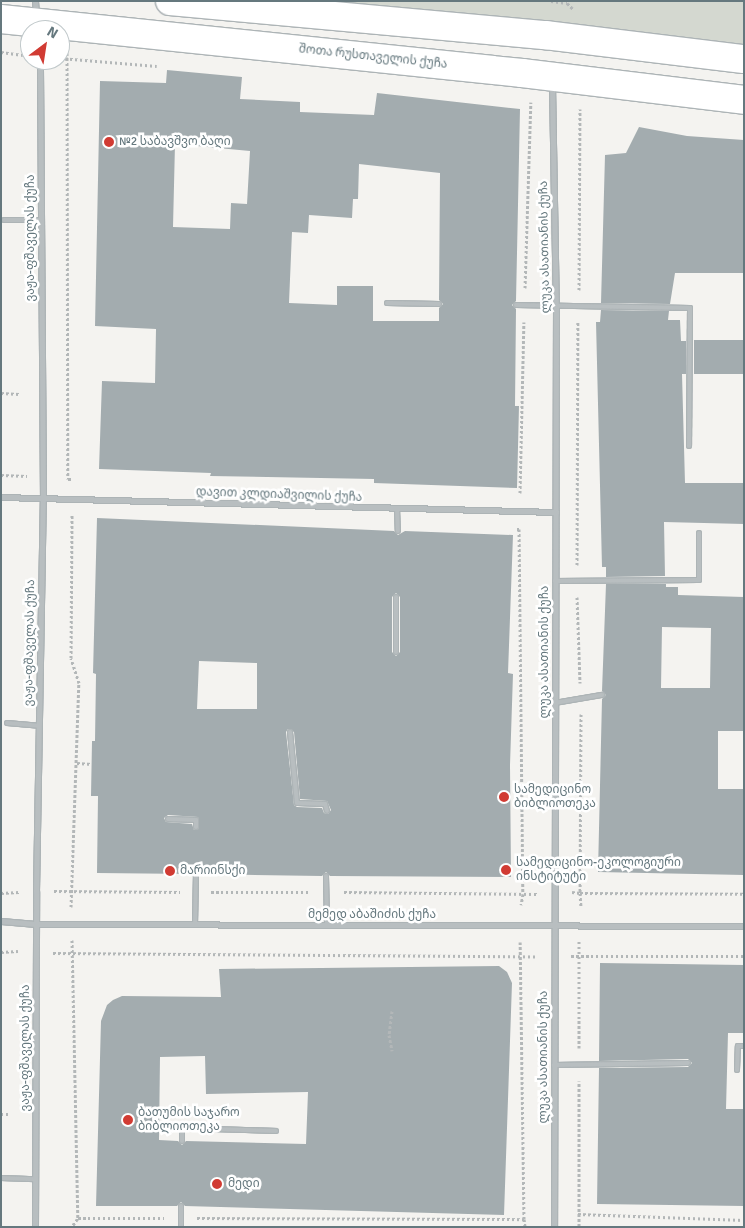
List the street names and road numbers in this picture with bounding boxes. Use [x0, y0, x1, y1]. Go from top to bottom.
street label: შოთა რუსთაველის ქუჩა [298, 42, 448, 72]
street label: ვაჟა-ფშაველას ქუჩა [24, 174, 38, 302]
street label: ლუკა ასათიანის ქუჩა [537, 180, 553, 314]
street label: დავით კლდიაშვილის ქუჩა [196, 485, 362, 505]
street label: ვაჟა-ფშაველას ქუჩა [22, 579, 38, 707]
street label: ლუკა ასათიანის ქუჩა [538, 586, 552, 718]
street label: მემედ აბაშიძის ქუჩა [308, 908, 436, 922]
street label: ვაჟა-ფშაველას ქუჩა [19, 984, 33, 1112]
street label: ლუკა ასათიანის ქუჩა [537, 991, 551, 1123]

